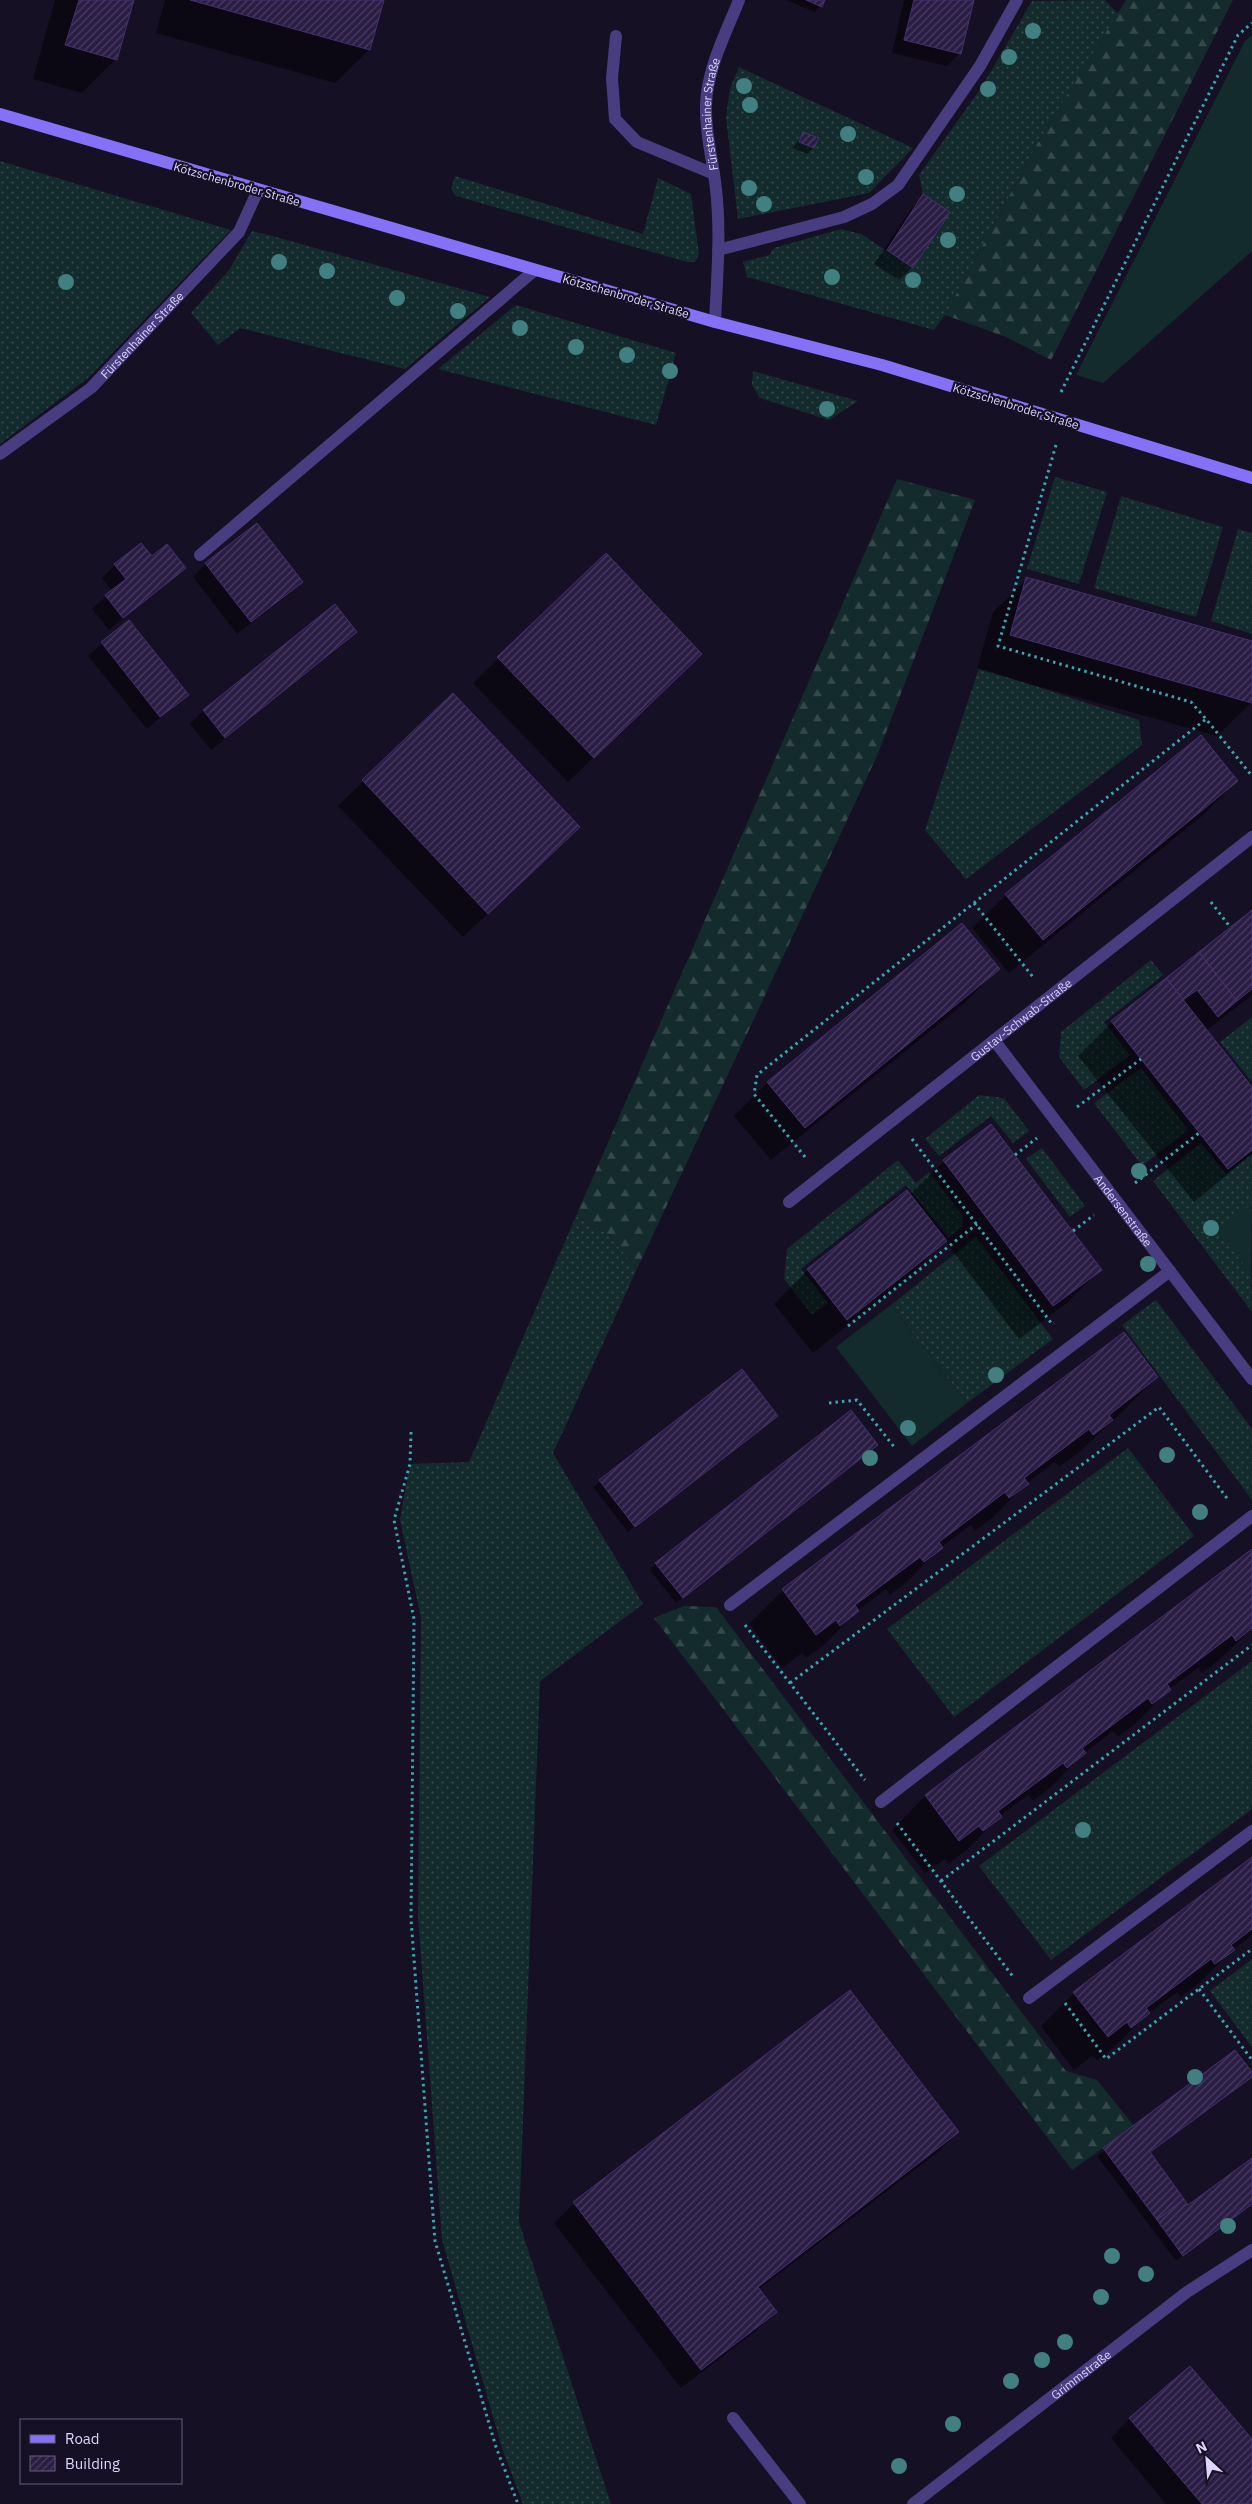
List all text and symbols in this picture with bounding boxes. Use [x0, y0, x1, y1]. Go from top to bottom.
street label: Fürstenhainer Straße [698, 55, 723, 172]
street label: Kötzschenbroder Straße [172, 159, 302, 209]
street label: Kötzschenbroder Straße [561, 271, 691, 321]
street label: Fürstenhainer Straße [97, 288, 187, 381]
street label: Kötzschenbroder Straße [951, 380, 1081, 432]
street label: Gustav-Schwab-Straße [967, 975, 1075, 1064]
street label: Andersenstraße [1091, 1171, 1156, 1250]
street label: Grimmstraße [1048, 2346, 1114, 2402]
legend [20, 2419, 182, 2484]
text: Road [65, 2429, 100, 2448]
north arrow [1182, 2434, 1232, 2484]
text: N [1193, 2437, 1210, 2458]
text: Building [65, 2454, 120, 2473]

